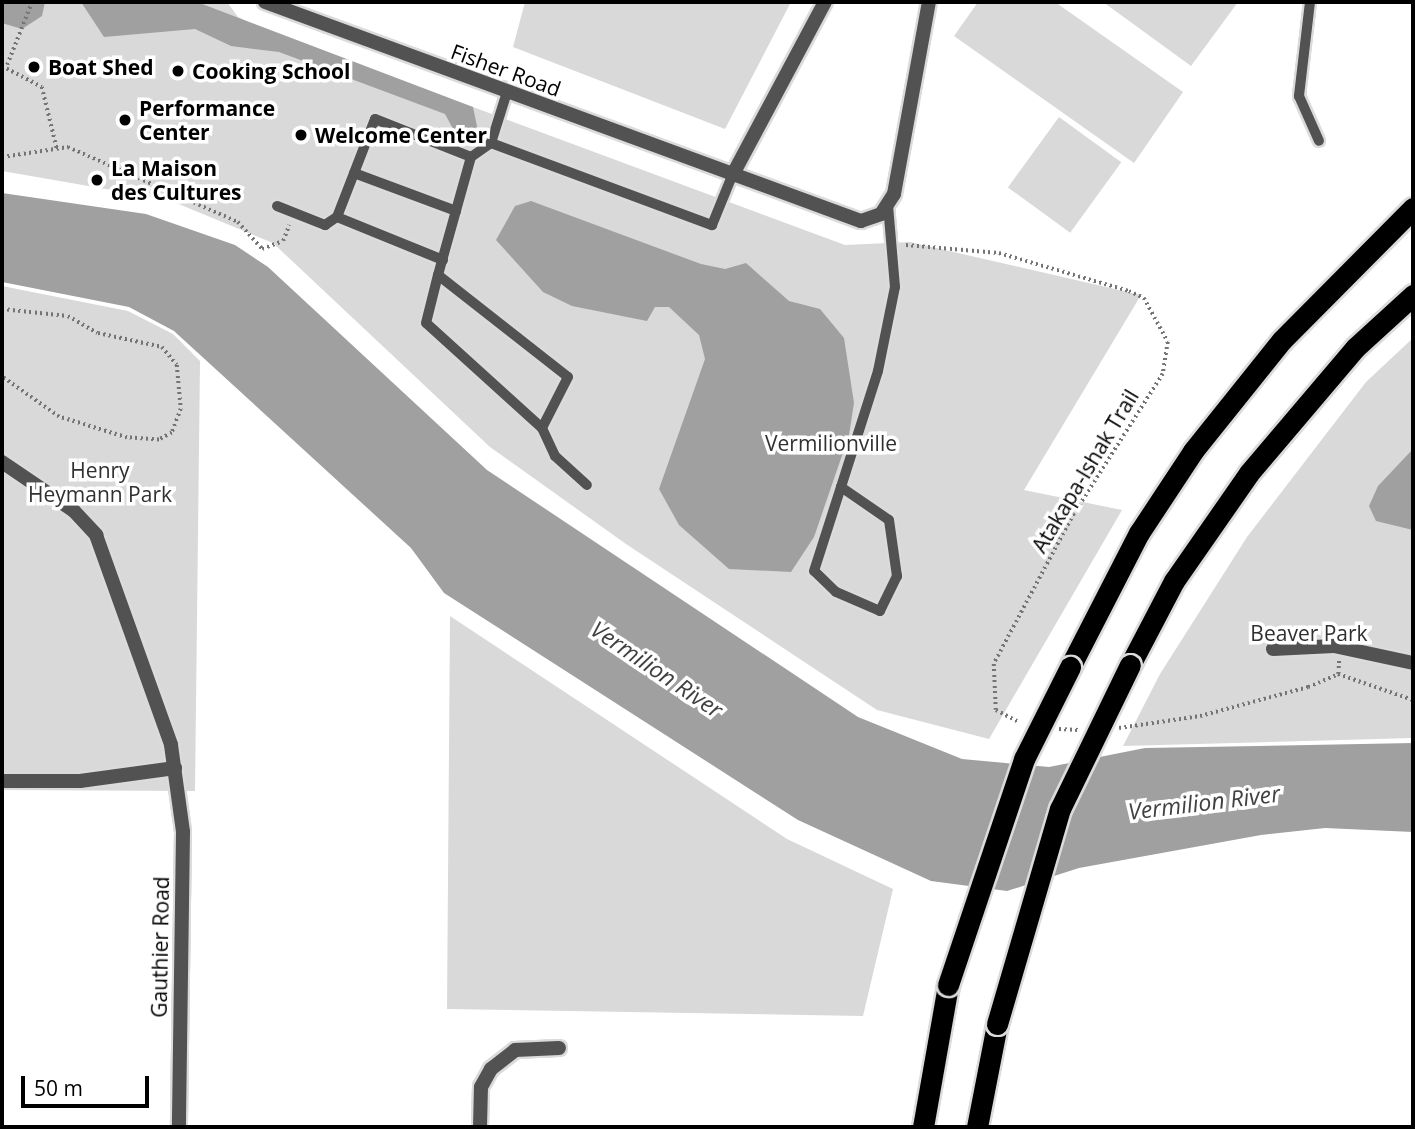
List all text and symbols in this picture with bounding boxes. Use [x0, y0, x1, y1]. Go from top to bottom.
street label: Fisher Road [448, 38, 564, 102]
place label: Boat Shed [48, 54, 153, 80]
place label: Cooking School [192, 58, 351, 84]
marker: Boat Shed [26, 59, 42, 75]
marker: Cooking School [170, 63, 186, 79]
place label: Performance Center [139, 95, 275, 145]
marker: Performance Center [117, 112, 133, 128]
place label: Welcome Center [315, 122, 487, 148]
marker: Welcome Center [293, 127, 309, 143]
place label: La Maison des Cultures [111, 155, 241, 205]
marker: La Maison des Cultures [89, 172, 105, 188]
street label: Atakapa-Ishak Trail [1026, 385, 1144, 557]
park label: Vermilionville [765, 430, 897, 456]
park label: Henry Heymann Park [28, 457, 172, 507]
water label: Vermilion River [586, 615, 728, 723]
park label: Beaver Park [1250, 620, 1368, 646]
water label: Vermilion River [1126, 779, 1282, 825]
street label: Gauthier Road [146, 876, 174, 1018]
scale bar [24, 1062, 152, 1106]
text: 50 m [34, 1074, 83, 1102]

